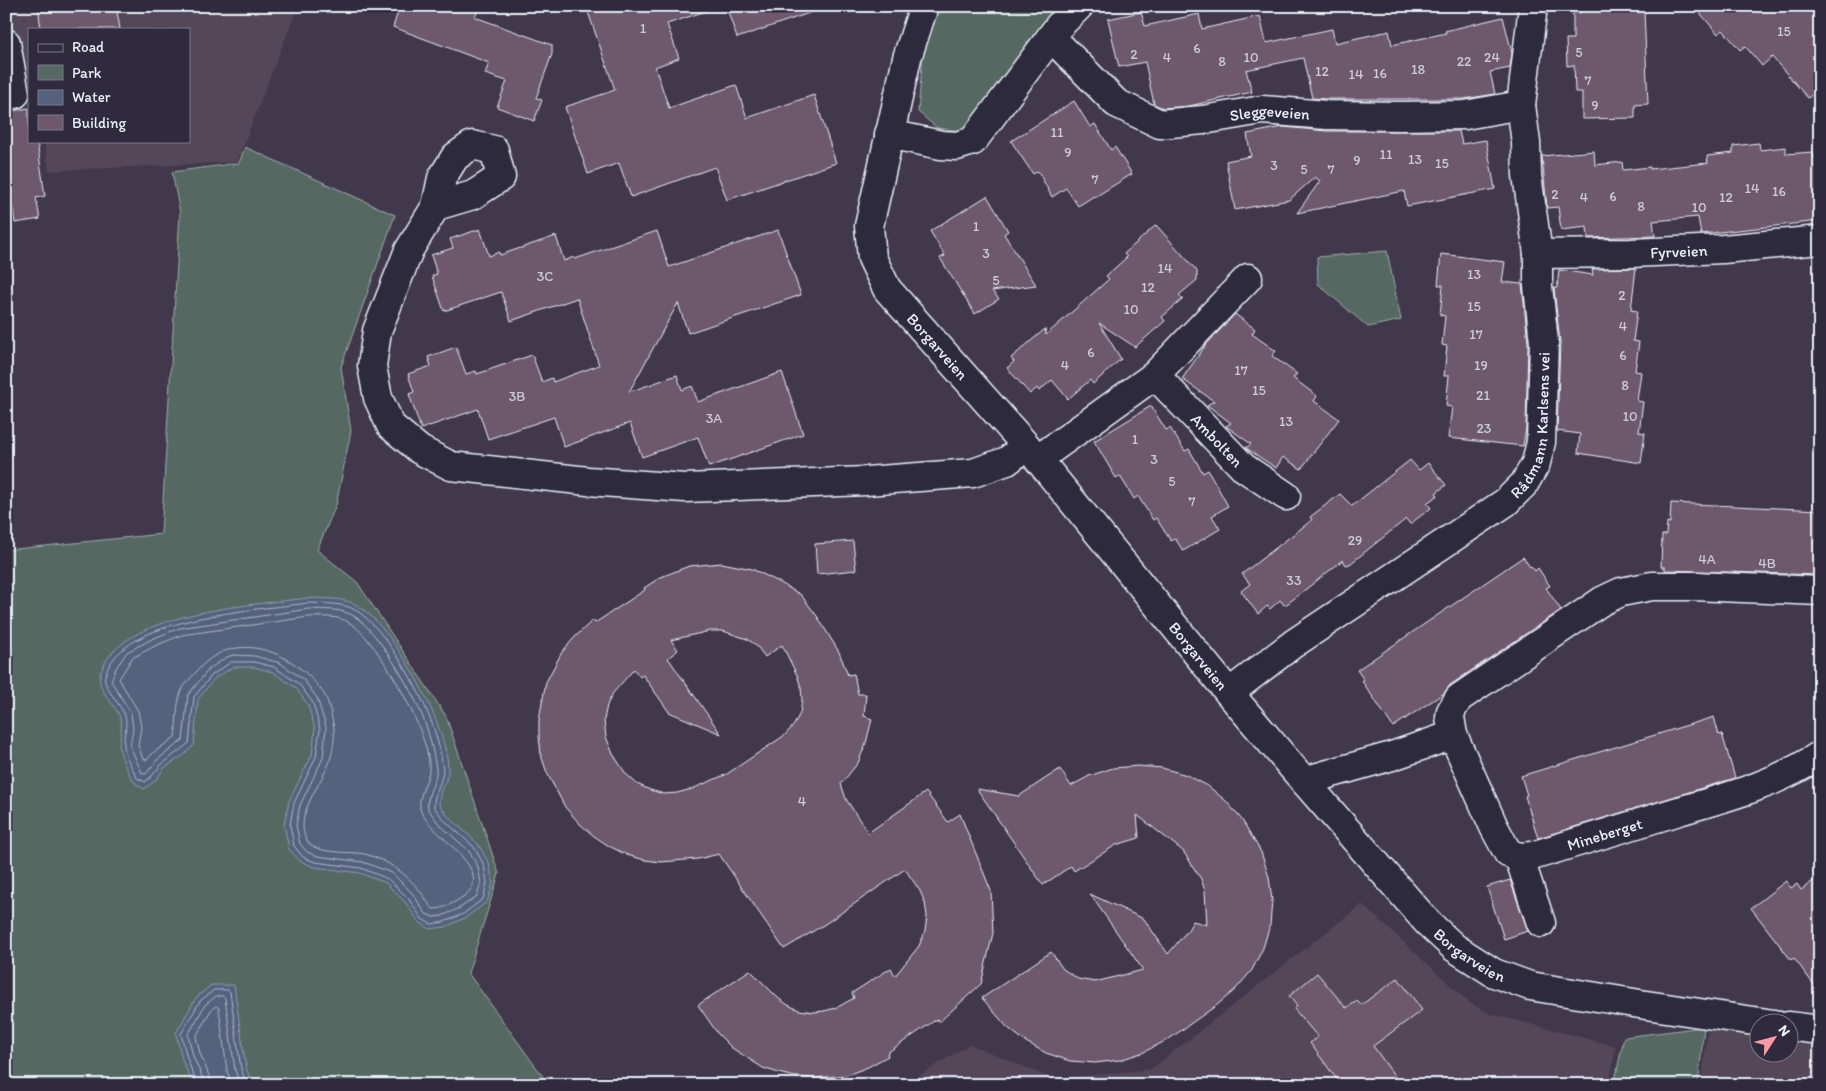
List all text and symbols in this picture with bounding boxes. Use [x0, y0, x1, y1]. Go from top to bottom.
house number: 1 [640, 20, 647, 37]
house number: 15 [1777, 23, 1791, 40]
legend [28, 28, 190, 142]
text: Road [72, 38, 105, 56]
house number: 6 [1193, 40, 1201, 57]
house number: 5 [1575, 44, 1583, 61]
house number: 2 [1130, 46, 1138, 63]
house number: 4 [1163, 49, 1172, 66]
house number: 10 [1243, 49, 1259, 66]
house number: 24 [1484, 49, 1500, 66]
house number: 8 [1218, 53, 1226, 70]
house number: 22 [1457, 53, 1472, 70]
house number: 18 [1411, 61, 1425, 78]
house number: 12 [1315, 63, 1330, 80]
text: Park [72, 64, 102, 82]
house number: 16 [1373, 65, 1387, 82]
house number: 14 [1349, 66, 1364, 83]
house number: 7 [1585, 72, 1592, 89]
text: Water [72, 88, 111, 106]
house number: 9 [1591, 97, 1599, 114]
street label: Sleggeveien [1228, 101, 1311, 125]
text: Building [72, 114, 126, 132]
house number: 11 [1051, 124, 1064, 141]
house number: 9 [1064, 144, 1072, 161]
house number: 11 [1380, 146, 1393, 163]
house number: 13 [1408, 151, 1422, 168]
house number: 9 [1353, 152, 1361, 169]
house number: 15 [1435, 155, 1449, 172]
house number: 3 [1270, 157, 1278, 174]
house number: 5 [1300, 161, 1308, 178]
house number: 7 [1328, 161, 1335, 178]
house number: 7 [1092, 171, 1099, 188]
house number: 14 [1745, 180, 1760, 197]
house number: 16 [1772, 183, 1786, 200]
house number: 2 [1551, 186, 1559, 203]
house number: 6 [1609, 188, 1617, 205]
house number: 4 [1580, 189, 1589, 206]
house number: 12 [1719, 189, 1734, 206]
house number: 8 [1637, 198, 1645, 215]
house number: 10 [1691, 199, 1707, 216]
house number: 1 [973, 218, 980, 235]
street label: Fyrveien [1650, 241, 1708, 262]
house number: 3 [982, 245, 990, 262]
house number: 14 [1158, 260, 1173, 277]
house number: 13 [1467, 266, 1481, 283]
house number: 3C [537, 268, 553, 285]
house number: 5 [992, 272, 1000, 289]
house number: 12 [1141, 279, 1156, 296]
house number: 2 [1618, 287, 1626, 304]
house number: 15 [1467, 298, 1481, 315]
house number: 10 [1123, 301, 1139, 318]
street label: Borgarveien [903, 309, 972, 384]
house number: 4 [1619, 318, 1628, 335]
house number: 17 [1469, 326, 1483, 343]
house number: 6 [1087, 344, 1095, 361]
house number: 6 [1619, 347, 1627, 364]
street label: Rådmann Karlsens vei [1506, 352, 1554, 502]
house number: 4 [1061, 357, 1070, 374]
house number: 19 [1474, 357, 1488, 374]
house number: 17 [1234, 362, 1248, 379]
house number: 8 [1621, 377, 1629, 394]
house number: 15 [1252, 382, 1266, 399]
house number: 21 [1476, 387, 1490, 404]
house number: 3B [509, 388, 525, 405]
house number: 10 [1622, 408, 1638, 425]
house number: 3A [706, 410, 722, 427]
street label: Ambolten [1187, 410, 1247, 471]
house number: 13 [1279, 413, 1293, 430]
house number: 23 [1477, 420, 1492, 437]
house number: 1 [1132, 431, 1139, 448]
house number: 3 [1150, 451, 1158, 468]
house number: 5 [1168, 473, 1176, 490]
house number: 7 [1189, 493, 1196, 510]
house number: 29 [1348, 532, 1362, 549]
house number: 4A [1698, 551, 1716, 568]
house number: 4B [1758, 555, 1776, 572]
house number: 33 [1286, 572, 1302, 589]
street label: Borgarveien [1165, 618, 1232, 695]
house number: 4 [798, 793, 807, 810]
street label: Mineberget [1565, 814, 1645, 855]
street label: Borgarveien [1430, 924, 1508, 986]
north arrow [1748, 1014, 1798, 1064]
text: N [1774, 1022, 1794, 1039]

